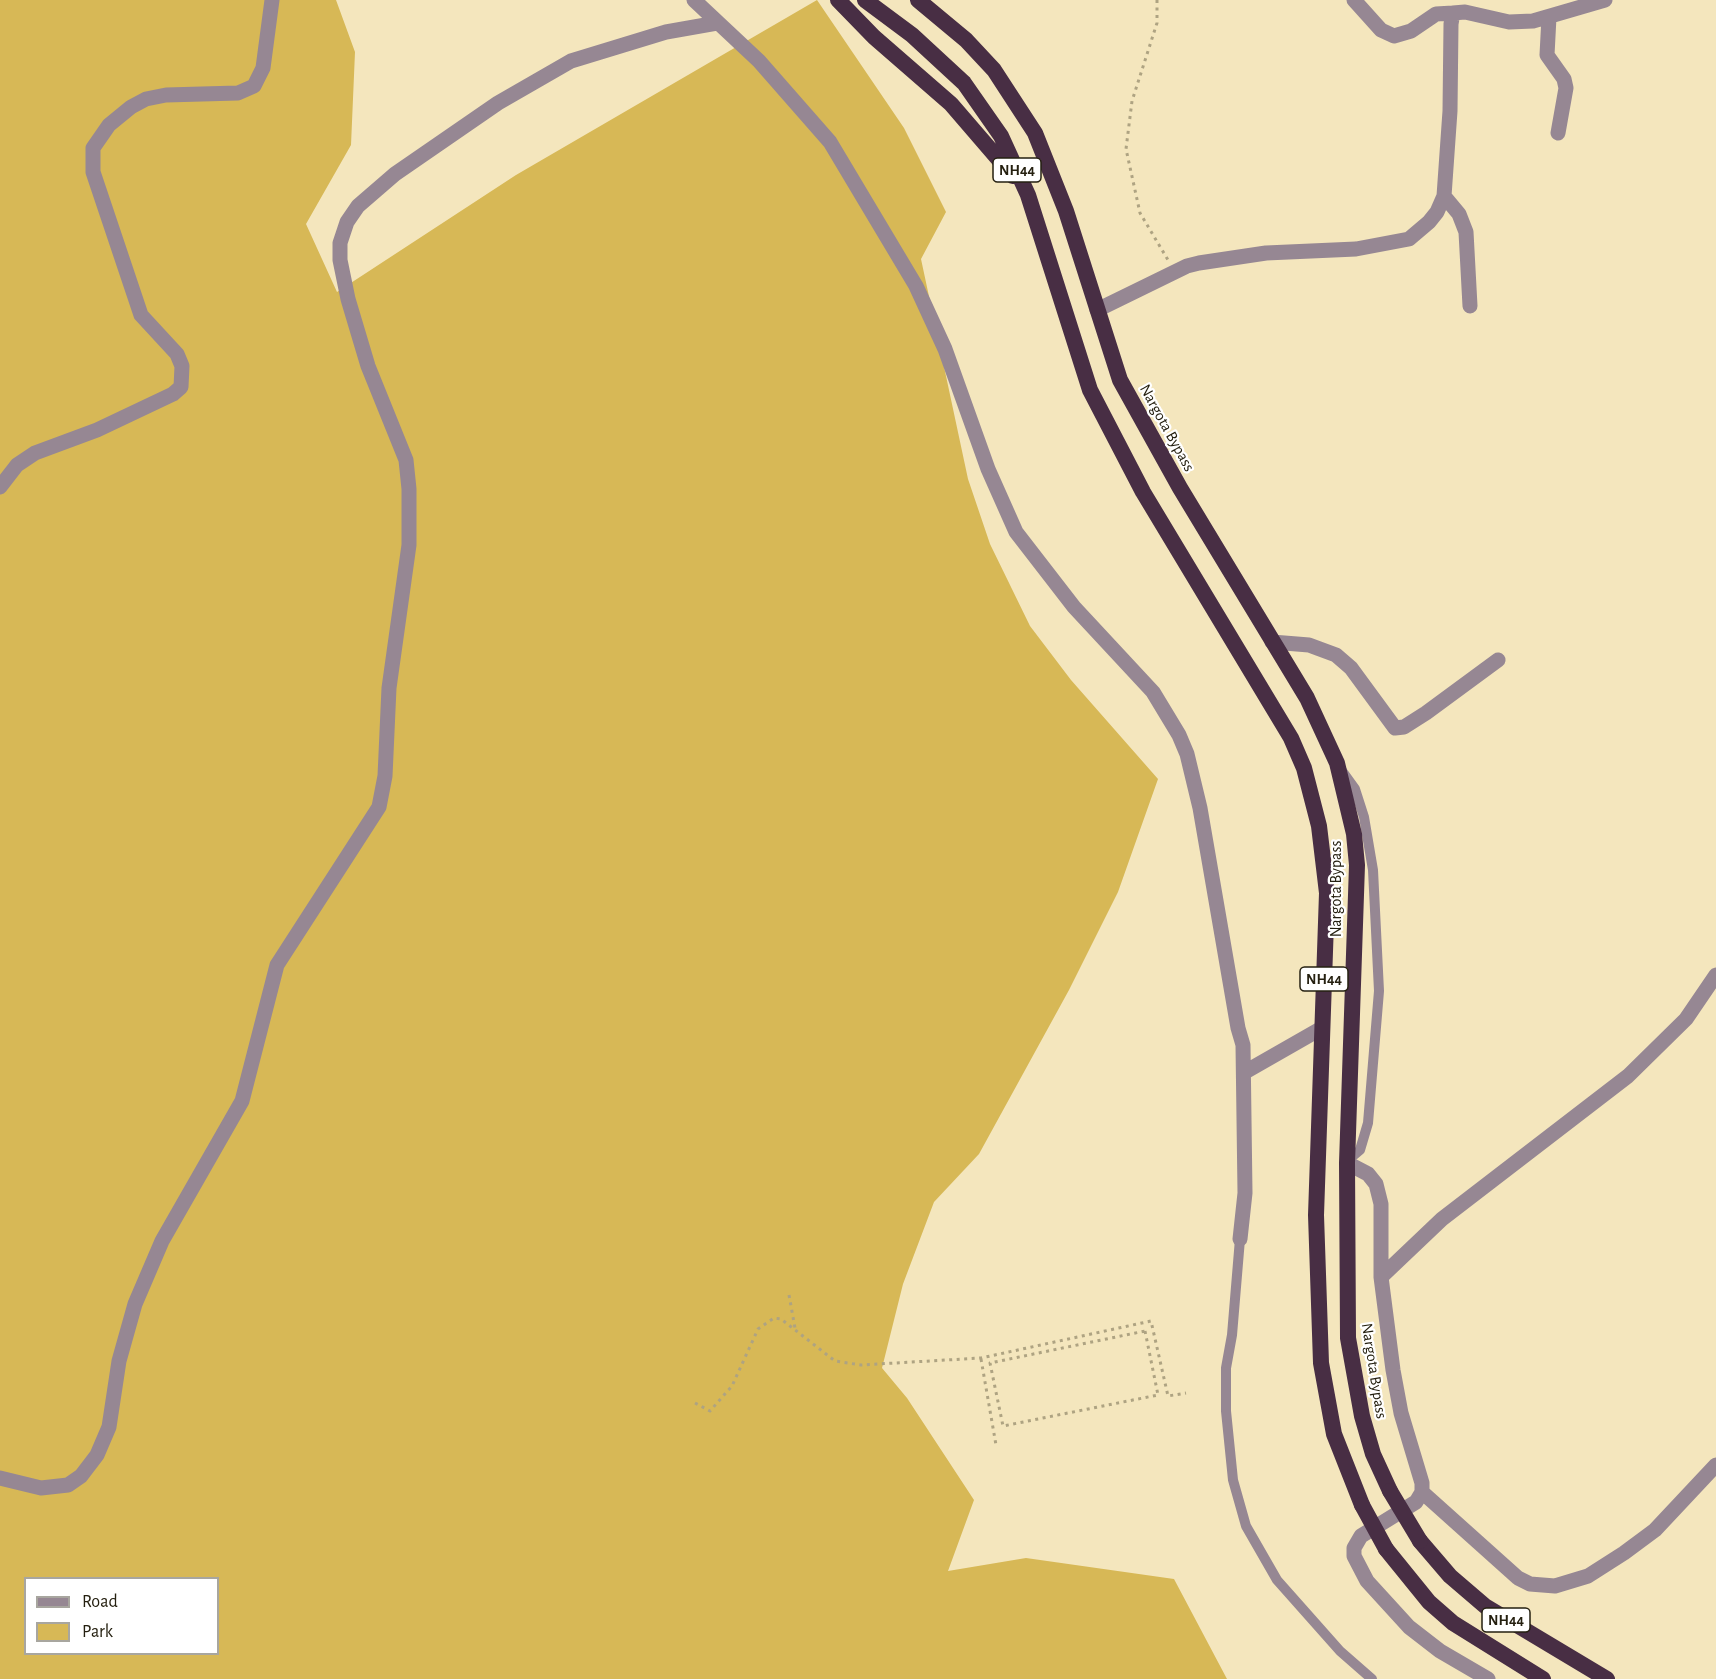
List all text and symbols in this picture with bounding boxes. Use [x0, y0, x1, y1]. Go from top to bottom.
road number: NH44 [993, 158, 1041, 182]
street label: Nargota Bypass [1135, 381, 1199, 475]
street label: Nargota Bypass [1326, 841, 1346, 937]
road number: NH44 [1300, 967, 1348, 991]
street label: Nargota Bypass [1357, 1322, 1391, 1420]
legend [24, 1577, 219, 1655]
text: Road [82, 1593, 118, 1611]
road number: NH44 [1482, 1608, 1530, 1632]
text: Park [82, 1623, 113, 1641]

